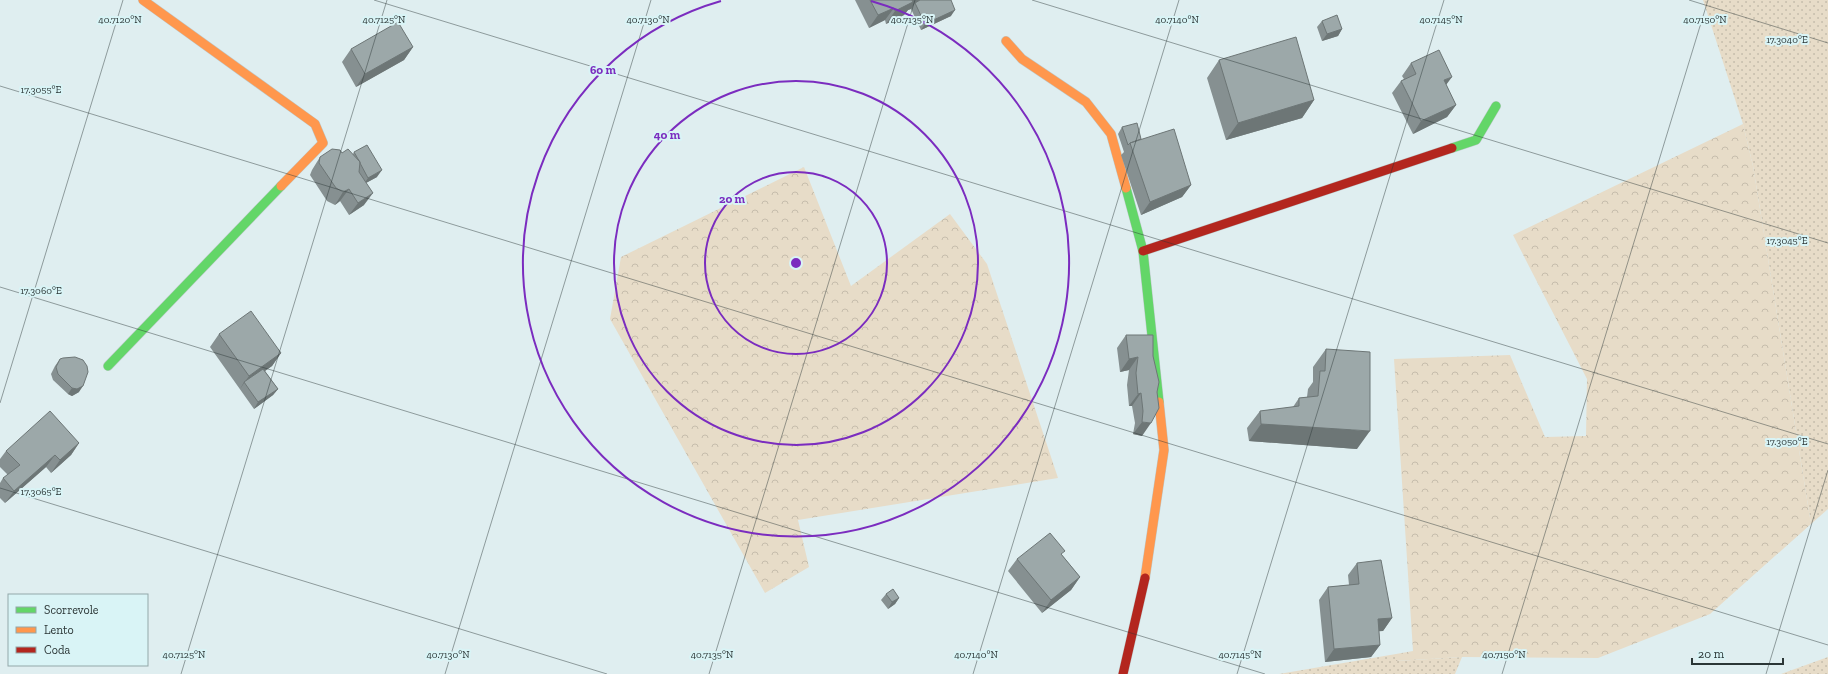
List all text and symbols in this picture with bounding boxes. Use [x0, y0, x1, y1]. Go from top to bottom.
text: 40.7120°N [98, 14, 142, 26]
text: 40.7125°N [363, 14, 406, 26]
text: 40.7130°N [626, 14, 670, 26]
text: 40.7135°N [891, 14, 934, 26]
text: 40.7140°N [1155, 14, 1199, 26]
text: 40.7145°N [1419, 14, 1463, 26]
text: 40.7150°N [1683, 14, 1727, 26]
text: 17.3040°E [1766, 34, 1808, 46]
text: 60 m [590, 63, 617, 77]
text: 17.3055°E [21, 84, 61, 96]
text: 40 m [654, 128, 681, 142]
text: 20 m [719, 192, 746, 206]
text: 17.3045°E [1766, 235, 1808, 247]
centre of rings [789, 256, 803, 270]
text: 17.3060°E [20, 285, 62, 297]
text: 17.3050°E [1766, 436, 1808, 448]
text: 17.3065°E [21, 486, 62, 498]
legend [8, 594, 148, 666]
text: Scorrevole [44, 603, 99, 617]
text: Lento [44, 623, 74, 637]
scale bar [1692, 640, 1783, 666]
text: Coda [44, 643, 70, 657]
text: 20 m [1698, 647, 1725, 661]
text: 40.7125°N [163, 649, 206, 661]
text: 40.7130°N [426, 649, 470, 661]
text: 40.7135°N [691, 649, 734, 661]
text: 40.7140°N [954, 649, 998, 661]
text: 40.7145°N [1218, 649, 1262, 661]
text: 40.7150°N [1482, 649, 1526, 661]

